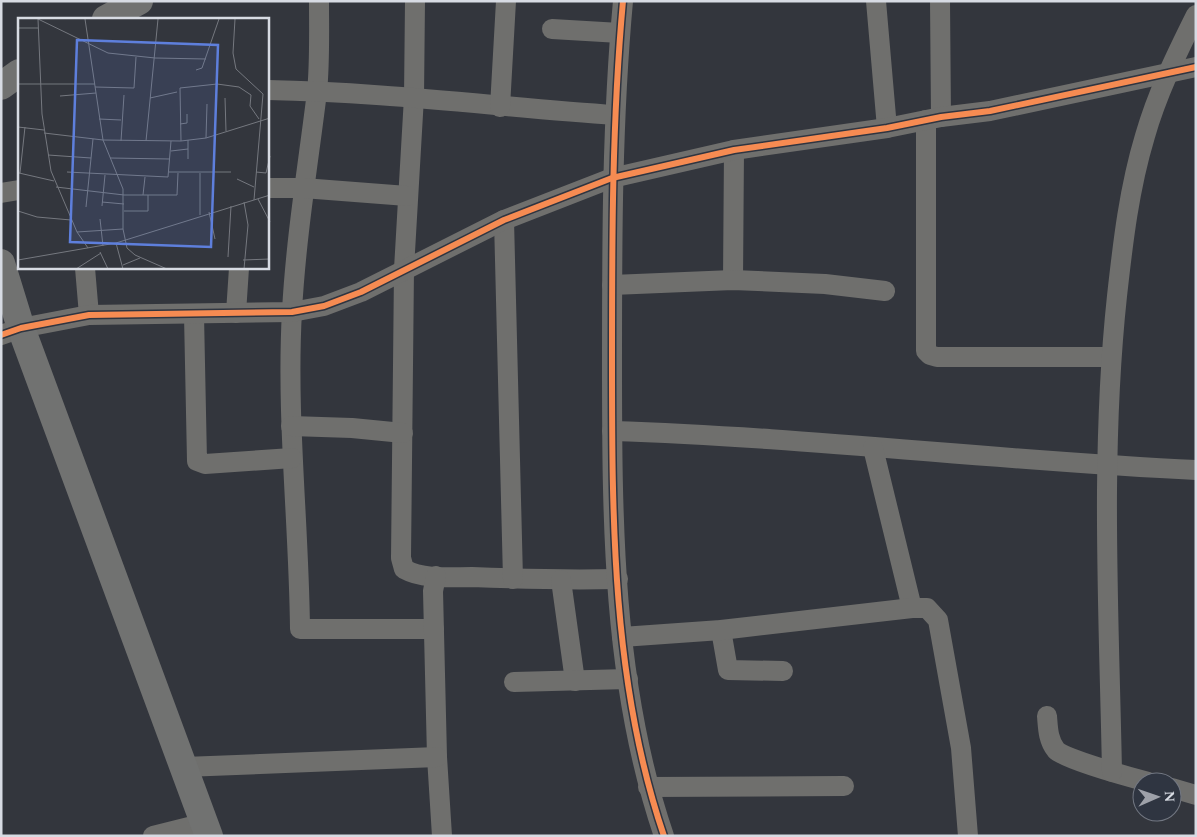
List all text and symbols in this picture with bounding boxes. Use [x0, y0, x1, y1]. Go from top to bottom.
inset map [18, 18, 269, 269]
north arrow [1132, 772, 1182, 822]
text: N [1159, 790, 1180, 803]

